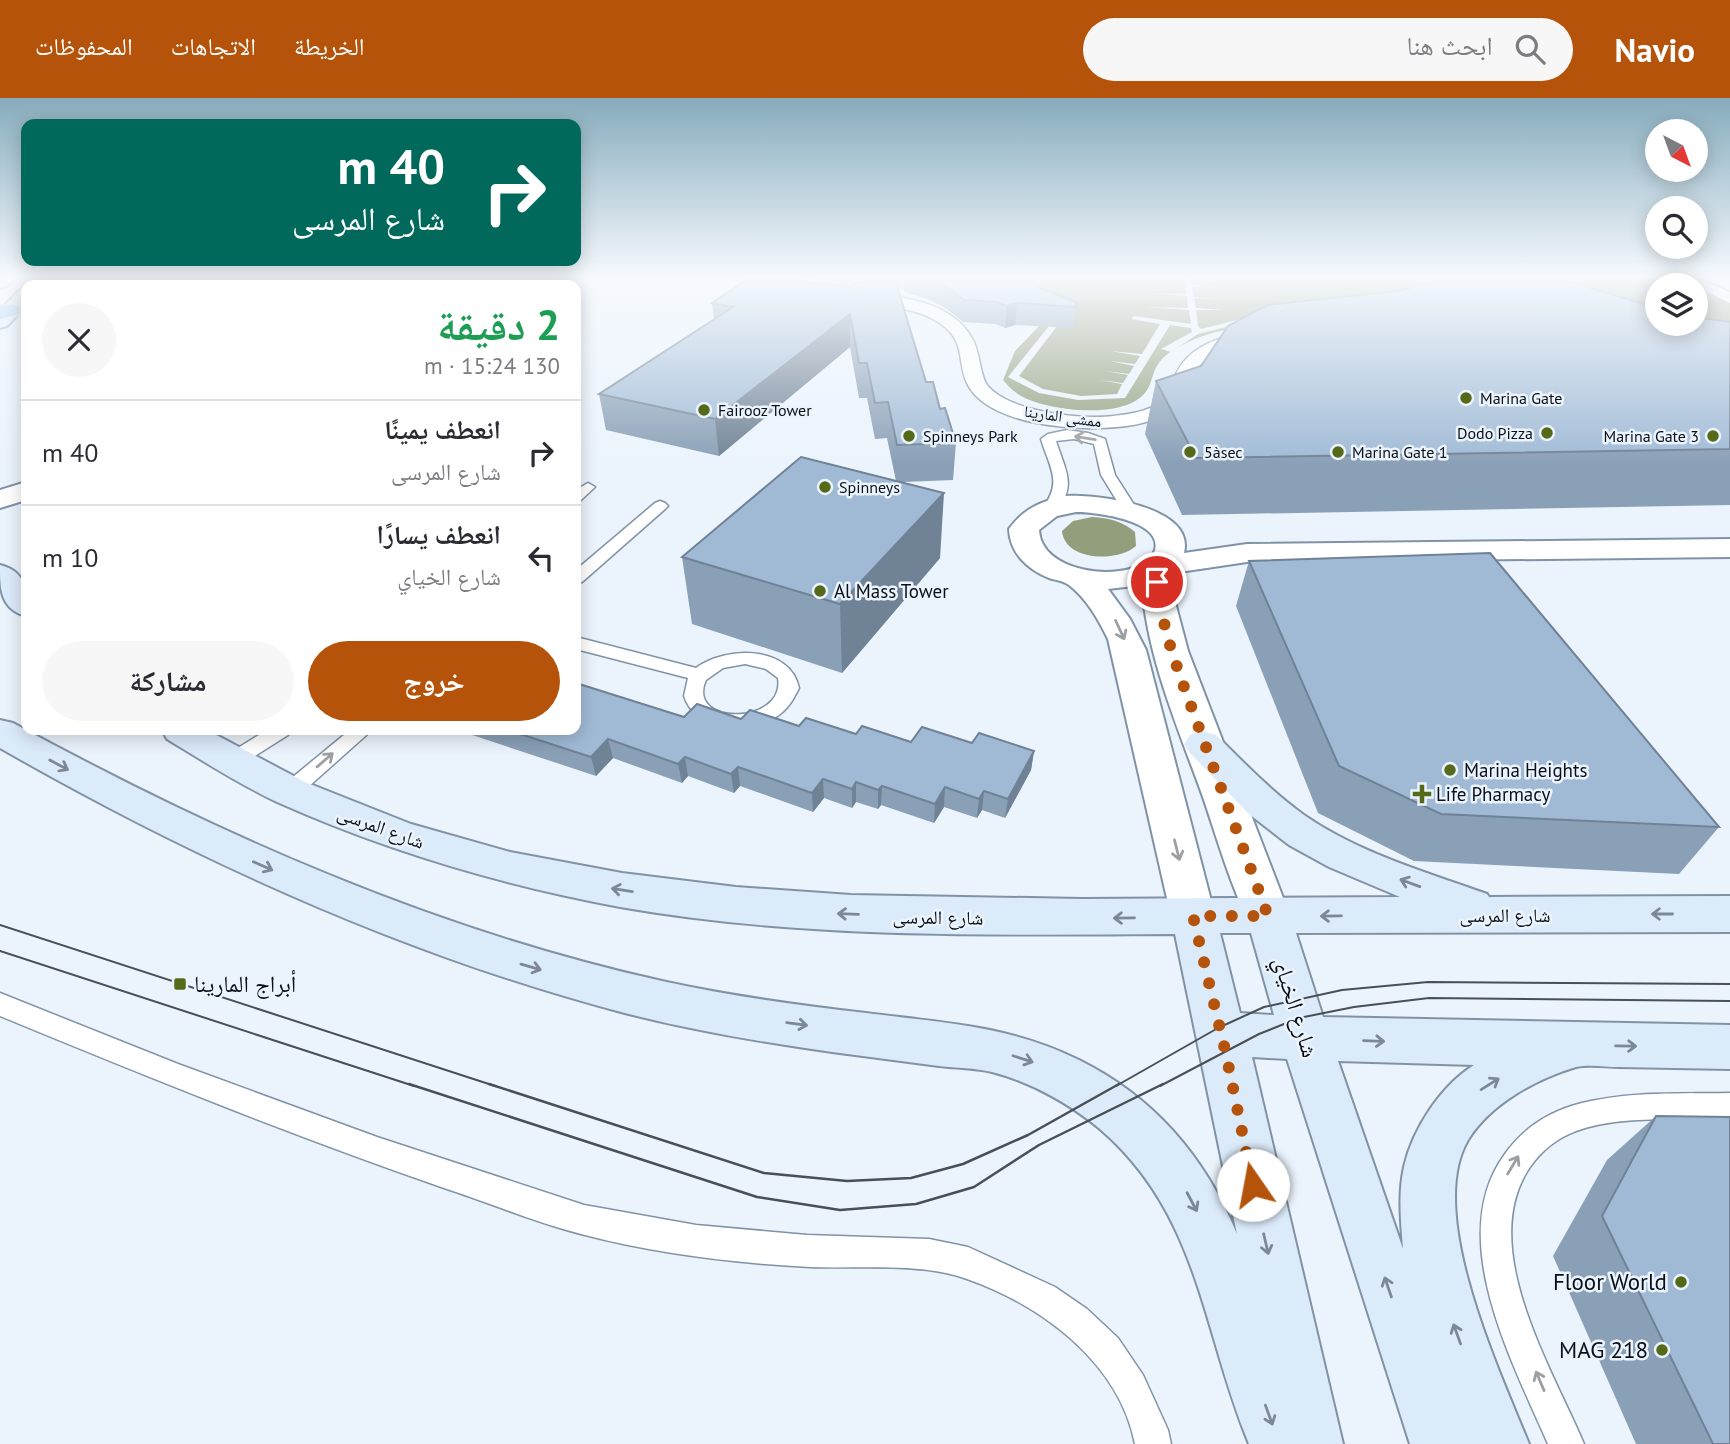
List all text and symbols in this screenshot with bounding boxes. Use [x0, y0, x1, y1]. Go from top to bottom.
search box [1083, 18, 1573, 81]
text: Navio [1615, 28, 1695, 71]
text: ابحث هنا [1406, 29, 1493, 62]
icon: search [1511, 30, 1549, 68]
text: المحفوظات [35, 31, 133, 62]
text: الاتجاهات [171, 31, 256, 62]
text: الخريطة [294, 31, 365, 62]
north arrow [1645, 119, 1708, 182]
map controls [1645, 119, 1708, 336]
text: 40 m [338, 134, 445, 198]
icon: right [469, 147, 560, 238]
button: search [1645, 196, 1708, 259]
text: شارع المرسى [292, 197, 445, 239]
button: layers [1645, 273, 1708, 336]
text: 2 دقيقة [437, 297, 560, 352]
button: close [42, 303, 116, 377]
text: 130 m · 15:24 [424, 351, 560, 380]
place label: Marina Gate [1480, 388, 1562, 408]
marker: Marina Gate [1458, 390, 1474, 406]
place label: Fairooz Tower [718, 400, 812, 420]
street label: ممشى المارينا [1023, 401, 1103, 432]
marker: Fairooz Tower [696, 402, 712, 418]
text: انعطف يمينًا [384, 413, 501, 446]
place label: Dodo Pizza [1457, 423, 1533, 443]
marker: Dodo Pizza [1539, 425, 1555, 441]
place label: Spinneys Park [923, 426, 1018, 446]
place label: Marina Gate 3 [1604, 426, 1699, 446]
marker: Spinneys Park [901, 428, 917, 444]
marker: Marina Gate 3 [1705, 428, 1721, 444]
one-way arrow [1074, 431, 1097, 444]
icon: right [522, 434, 560, 472]
text: 40 m [42, 436, 98, 469]
place label: 5àsec [1204, 442, 1243, 462]
place label: Marina Gate 1 [1352, 442, 1447, 462]
marker: 5àsec [1182, 444, 1198, 460]
marker: Marina Gate 1 [1330, 444, 1346, 460]
text: شارع المرسى [391, 457, 501, 486]
place label: Spinneys [839, 477, 900, 497]
marker: Spinneys [817, 479, 833, 495]
text: انعطف يسارًا [377, 518, 501, 551]
icon: left [522, 539, 560, 577]
text: 10 m [42, 541, 98, 574]
pin [1127, 552, 1187, 612]
text: شارع الخياي [397, 562, 501, 591]
icon: arrive [1138, 563, 1176, 601]
place label: Al Mass Tower [834, 579, 949, 603]
marker: Al Mass Tower [812, 583, 828, 599]
one-way arrow [1114, 619, 1127, 640]
button: مشاركة [42, 641, 294, 721]
button: خروج [308, 641, 560, 721]
one-way arrow [316, 752, 334, 768]
one-way arrow [49, 758, 69, 772]
place label: Marina Heights [1464, 758, 1587, 782]
marker: Marina Heights [1442, 762, 1458, 778]
place label: Life Pharmacy [1436, 782, 1551, 806]
marker: Life Pharmacy [1414, 786, 1430, 802]
street label: شارع المرسى [334, 800, 428, 854]
one-way arrow [1170, 838, 1184, 861]
one-way arrow [252, 861, 273, 874]
one-way arrow [1400, 876, 1421, 889]
one-way arrow [611, 883, 634, 896]
street label: شارع المرسى [1460, 903, 1550, 927]
street label: شارع المرسى [892, 904, 984, 930]
one-way arrow [837, 907, 860, 920]
one-way arrow [1651, 907, 1674, 921]
one-way arrow [1320, 909, 1343, 922]
one-way arrow [1113, 911, 1136, 924]
street label: شارع الخياي [1263, 953, 1326, 1062]
one-way arrow [520, 962, 542, 975]
place label: أبراج المارينا [194, 969, 296, 999]
marker: أبراج المارينا [172, 976, 188, 992]
one-way arrow [785, 1018, 807, 1031]
one-way arrow [1362, 1035, 1385, 1048]
one-way arrow [1614, 1039, 1637, 1053]
one-way arrow [1011, 1054, 1033, 1066]
one-way arrow [1480, 1077, 1500, 1091]
position arrow [1216, 1148, 1290, 1222]
one-way arrow [1506, 1155, 1520, 1175]
one-way arrow [1185, 1191, 1199, 1211]
one-way arrow [1260, 1232, 1274, 1255]
place label: Floor World [1553, 1267, 1667, 1296]
marker: Floor World [1673, 1274, 1689, 1290]
one-way arrow [1381, 1276, 1393, 1298]
one-way arrow [1449, 1324, 1462, 1346]
place label: MAG 218 [1559, 1335, 1648, 1364]
marker: MAG 218 [1654, 1342, 1670, 1358]
one-way arrow [1532, 1371, 1545, 1392]
one-way arrow [1263, 1404, 1276, 1426]

